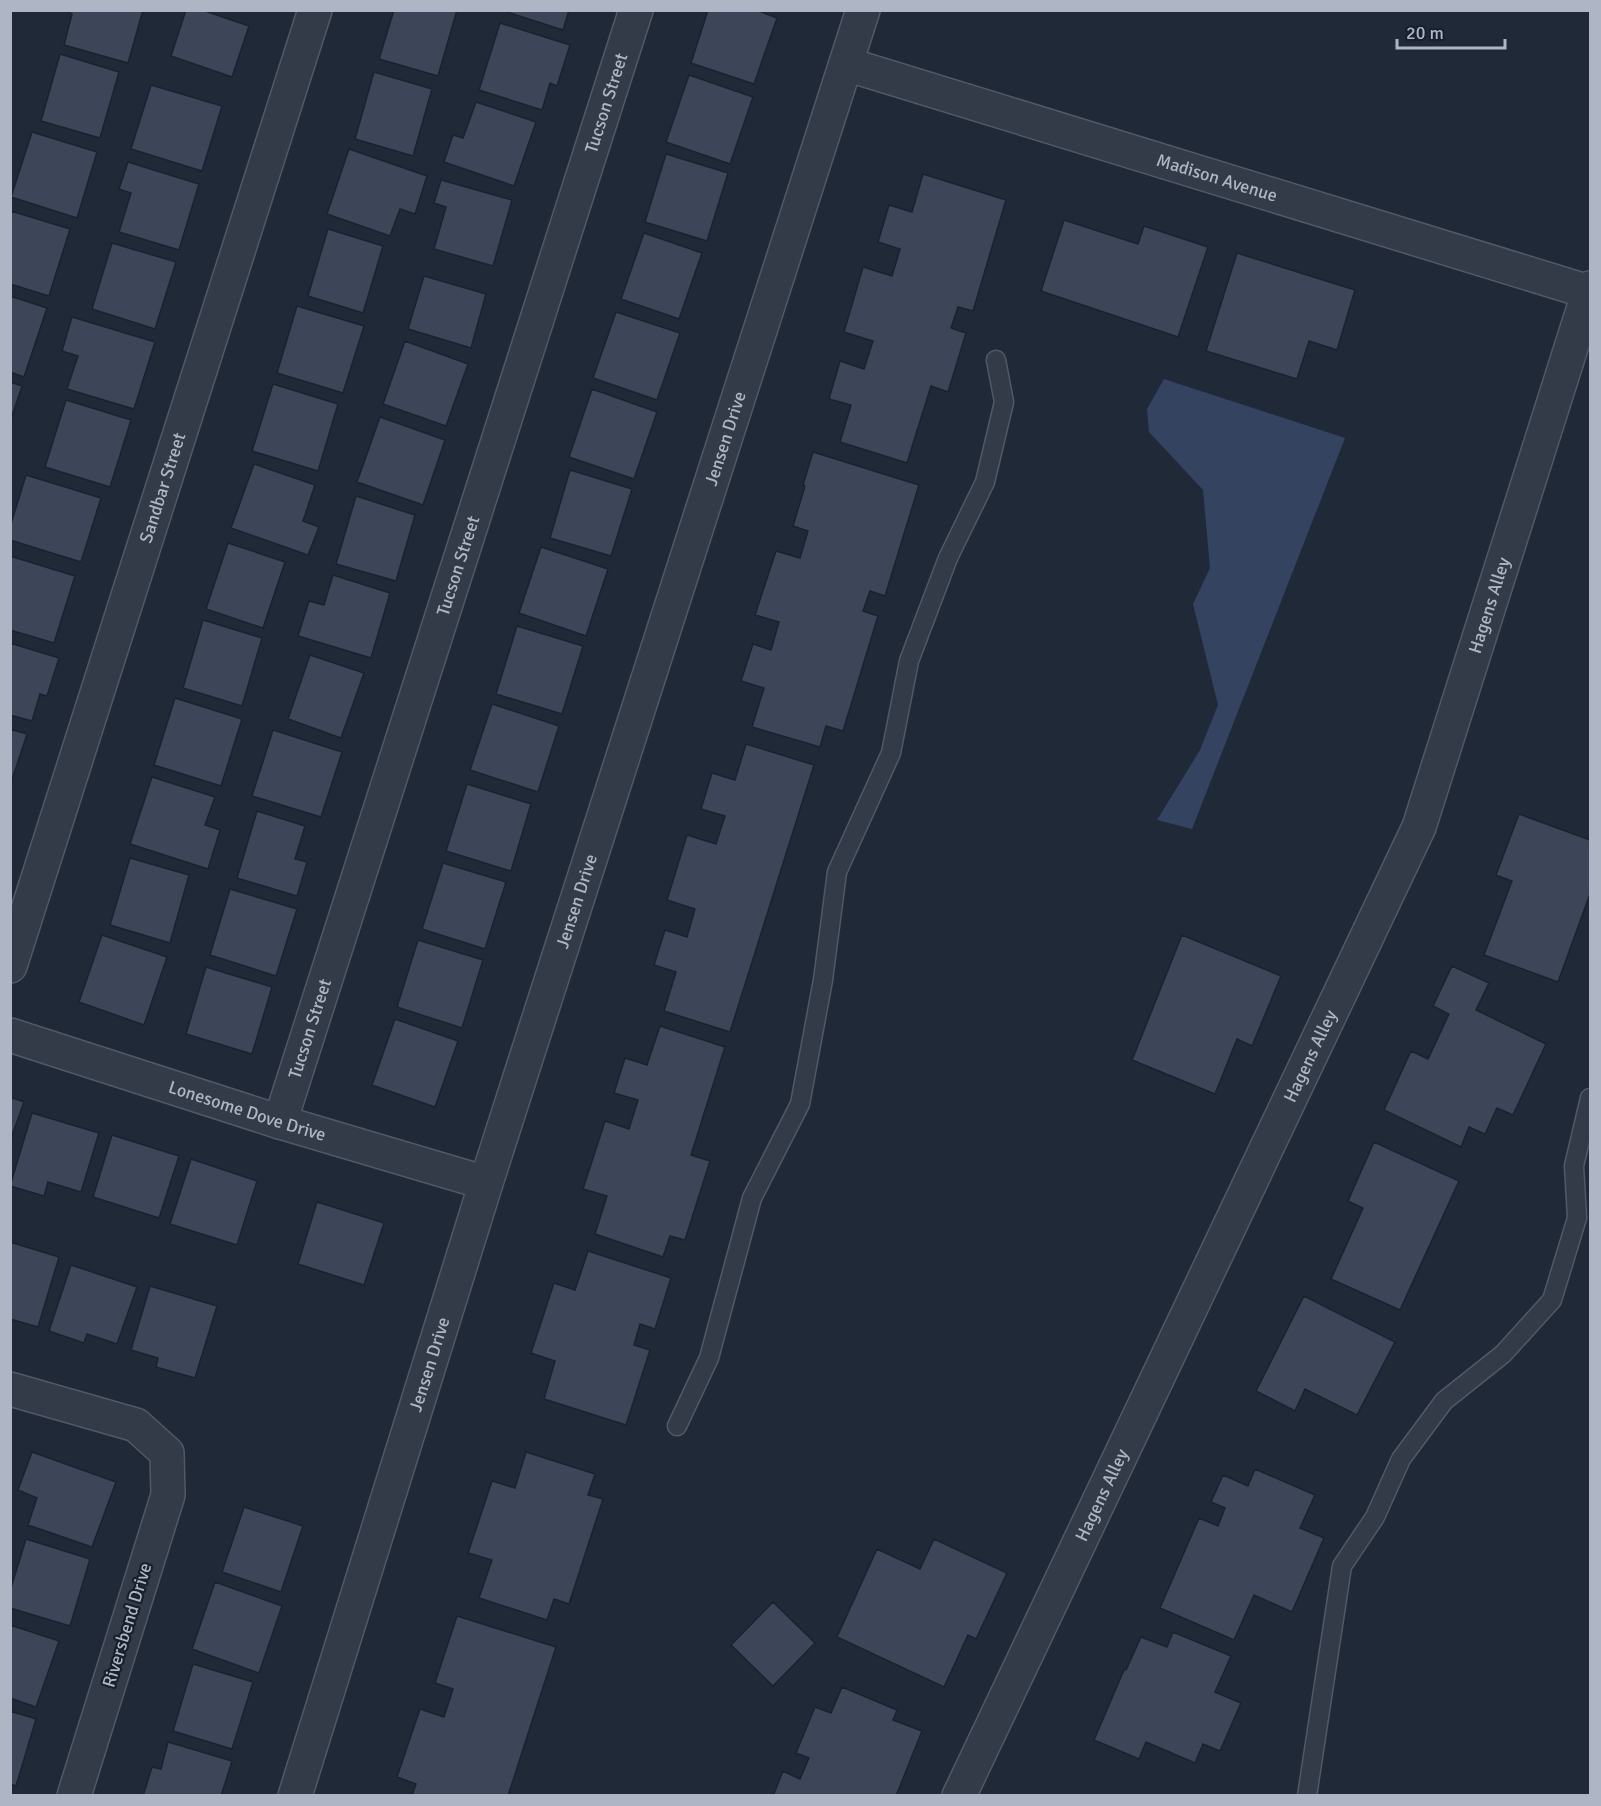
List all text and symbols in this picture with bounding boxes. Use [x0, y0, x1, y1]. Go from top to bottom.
scale bar [1397, 12, 1505, 50]
text: 20 m [1406, 22, 1444, 44]
street label: Tucson Street [580, 50, 633, 156]
street label: Madison Avenue [1154, 149, 1280, 207]
street label: Jensen Drive [700, 389, 751, 489]
street label: Sandbar Street [135, 430, 190, 546]
street label: Tucson Street [432, 513, 484, 619]
street label: Hagens Alley [1464, 554, 1515, 656]
street label: Jensen Drive [551, 851, 602, 951]
street label: Tucson Street [284, 976, 336, 1081]
street label: Hagens Alley [1279, 1006, 1342, 1106]
street label: Lonesome Dove Drive [166, 1076, 328, 1146]
street label: Jensen Drive [404, 1314, 455, 1414]
street label: Hagens Alley [1070, 1445, 1133, 1545]
street label: Riversbend Drive [98, 1560, 156, 1690]

